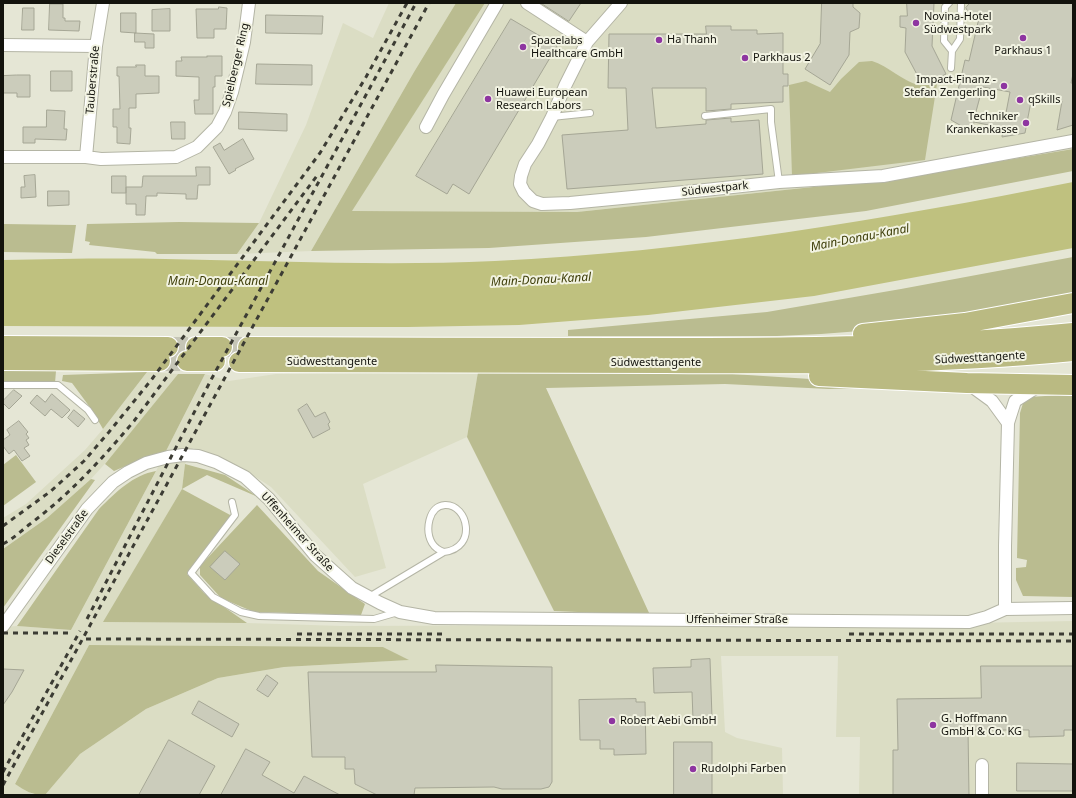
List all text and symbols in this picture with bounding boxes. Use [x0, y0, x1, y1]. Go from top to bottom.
place label: Novina-Hotel Südwestpark [924, 10, 992, 36]
marker: Novina-Hotel Südwestpark [911, 18, 921, 28]
street label: Spielberger Ring [220, 22, 252, 108]
place label: Ha Thanh [667, 33, 717, 47]
marker: Parkhaus 1 [1018, 33, 1028, 43]
place label: Spacelabs Healthcare GmbH [531, 34, 623, 60]
marker: Ha Thanh [654, 35, 664, 45]
marker: Spacelabs Healthcare GmbH [518, 42, 528, 52]
place label: Parkhaus 1 [994, 44, 1052, 58]
street label: Tauberstraße [83, 45, 103, 115]
place label: Parkhaus 2 [753, 51, 810, 65]
marker: Parkhaus 2 [740, 53, 750, 63]
place label: Impact-Finanz - Stefan Zengerling [904, 73, 996, 99]
marker: Impact-Finanz - Stefan Zengerling [999, 81, 1009, 91]
place label: Huawei European Research Labors [496, 86, 587, 112]
place label: qSkills [1028, 93, 1060, 107]
marker: Huawei European Research Labors [483, 94, 493, 104]
marker: qSkills [1015, 95, 1025, 105]
place label: Techniker Krankenkasse [946, 110, 1018, 136]
marker: Techniker Krankenkasse [1021, 118, 1031, 128]
street label: Südwestpark [681, 179, 749, 199]
water label: Main-Donau-Kanal [809, 221, 911, 255]
water label: Main-Donau-Kanal [491, 270, 591, 290]
water label: Main-Donau-Kanal [168, 275, 268, 289]
street label: Südwesttangente [934, 349, 1026, 367]
street label: Südwesttangente [287, 355, 377, 369]
street label: Südwesttangente [611, 356, 701, 370]
street label: Uffenheimer Straße [258, 490, 336, 574]
street label: Dieselstraße [43, 507, 91, 567]
street label: Uffenheimer Straße [686, 613, 788, 627]
place label: G. Hoffmann GmbH & Co. KG [941, 712, 1022, 738]
place label: Robert Aebi GmbH [620, 714, 717, 728]
marker: Robert Aebi GmbH [607, 716, 617, 726]
marker: G. Hoffmann GmbH & Co. KG [928, 720, 938, 730]
place label: Rudolphi Farben [701, 762, 786, 776]
marker: Rudolphi Farben [688, 764, 698, 774]

